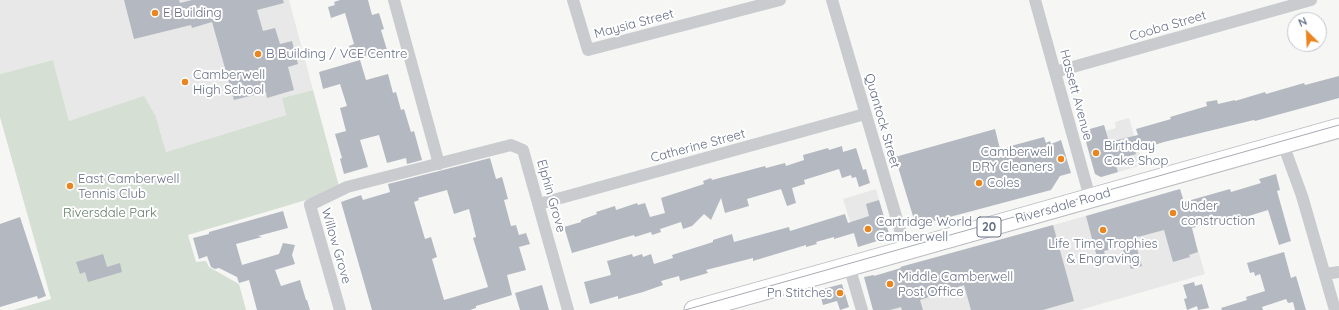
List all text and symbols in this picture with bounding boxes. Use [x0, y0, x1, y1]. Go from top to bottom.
place label: E Building [163, 5, 222, 21]
street label: Maysia Street [593, 6, 675, 42]
marker: E Building [150, 8, 160, 18]
street label: Cooba Street [1128, 8, 1208, 44]
north arrow [1287, 12, 1327, 52]
text: N [1296, 14, 1309, 30]
place label: B Building / VCE Centre [266, 46, 407, 62]
street label: Hassett Avenue [1056, 48, 1096, 142]
marker: B Building / VCE Centre [253, 49, 263, 59]
place label: Camberwell High School [193, 67, 265, 98]
street label: Quantock Street [861, 72, 903, 170]
marker: Camberwell High School [180, 77, 190, 87]
street label: Catherine Street [649, 126, 747, 166]
place label: Birthday Cake Shop [1104, 138, 1168, 169]
place label: Camberwell DRY Cleaners [972, 144, 1053, 175]
marker: Birthday Cake Shop [1091, 148, 1101, 158]
marker: Camberwell DRY Cleaners [1056, 154, 1066, 164]
street label: Elphin Grove [533, 158, 569, 234]
place label: East Camberwell Tennis Club [78, 171, 180, 202]
place label: Coles [987, 175, 1020, 191]
marker: Coles [974, 178, 984, 188]
marker: East Camberwell Tennis Club [65, 181, 75, 191]
street label: Riversdale Road [1014, 185, 1112, 227]
place label: Under construction [1181, 198, 1255, 229]
park label: Riversdale Park [63, 205, 157, 221]
street label: Willow Grove [318, 206, 354, 286]
marker: Under construction [1168, 208, 1178, 218]
place label: Cartridge World Camberwell [876, 214, 972, 245]
road number: 20 [977, 217, 1001, 237]
marker: Cartridge World Camberwell [863, 224, 873, 234]
marker: Life Time Trophies & Engraving [1098, 225, 1108, 235]
place label: Life Time Trophies & Engraving [1048, 236, 1158, 267]
place label: Middle Camberwell Post Office [898, 269, 1013, 300]
marker: Middle Camberwell Post Office [885, 279, 895, 289]
place label: Pn Stitches [767, 285, 832, 301]
marker: Pn Stitches [835, 288, 845, 298]

